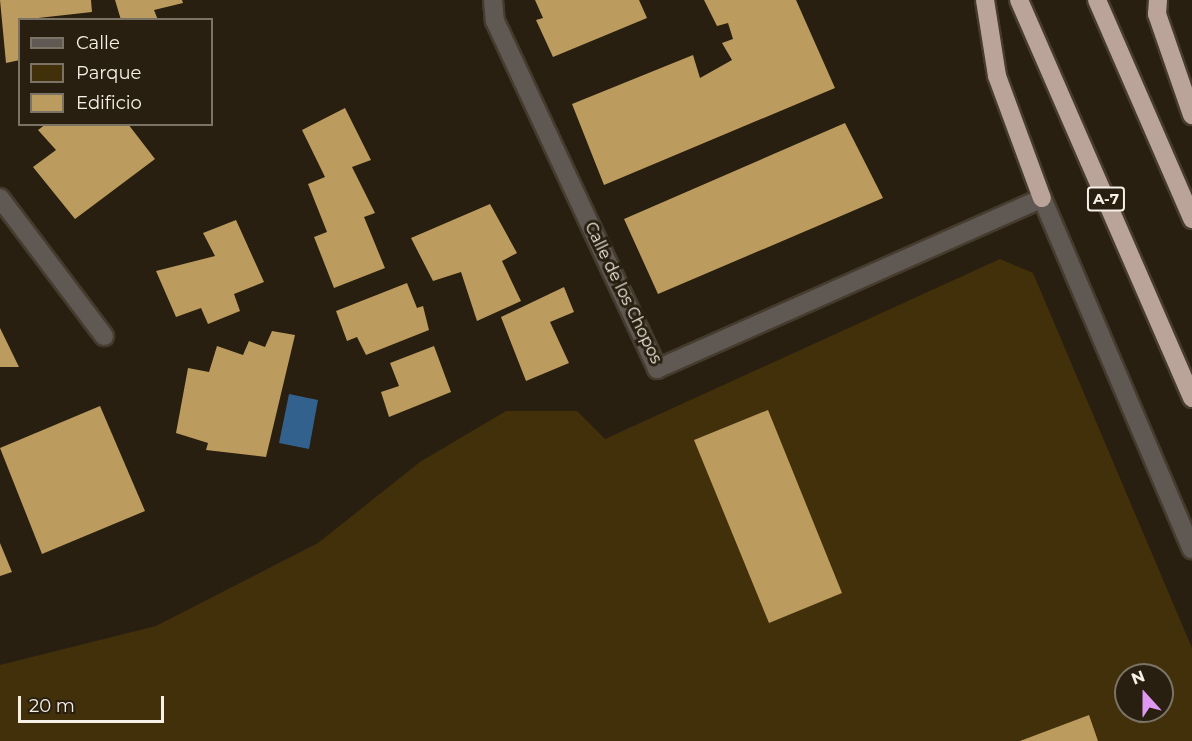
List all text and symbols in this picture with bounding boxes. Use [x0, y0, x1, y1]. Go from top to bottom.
legend [18, 18, 213, 126]
text: Calle [76, 32, 120, 54]
text: Parque [76, 62, 141, 84]
text: Edificio [76, 92, 142, 114]
road number: A-7 [1086, 187, 1126, 211]
street label: Calle de los Chopos [580, 219, 666, 367]
north arrow [1114, 663, 1174, 723]
text: N [1129, 666, 1148, 689]
scale bar [21, 684, 166, 722]
text: 20 m [29, 695, 75, 717]

